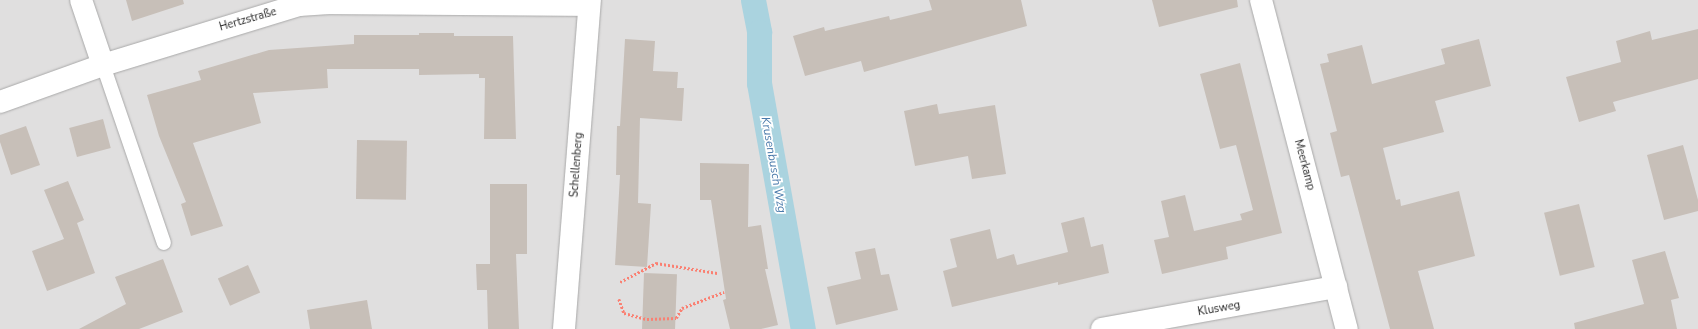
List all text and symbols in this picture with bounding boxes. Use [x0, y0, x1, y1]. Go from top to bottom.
street label: Hertzstraße [218, 6, 278, 34]
water label: Krusenbusch Wzg [757, 116, 789, 214]
street label: Schellenberg [568, 132, 586, 198]
street label: Meerkamp [1291, 138, 1317, 192]
street label: Klusweg [1197, 299, 1241, 319]

